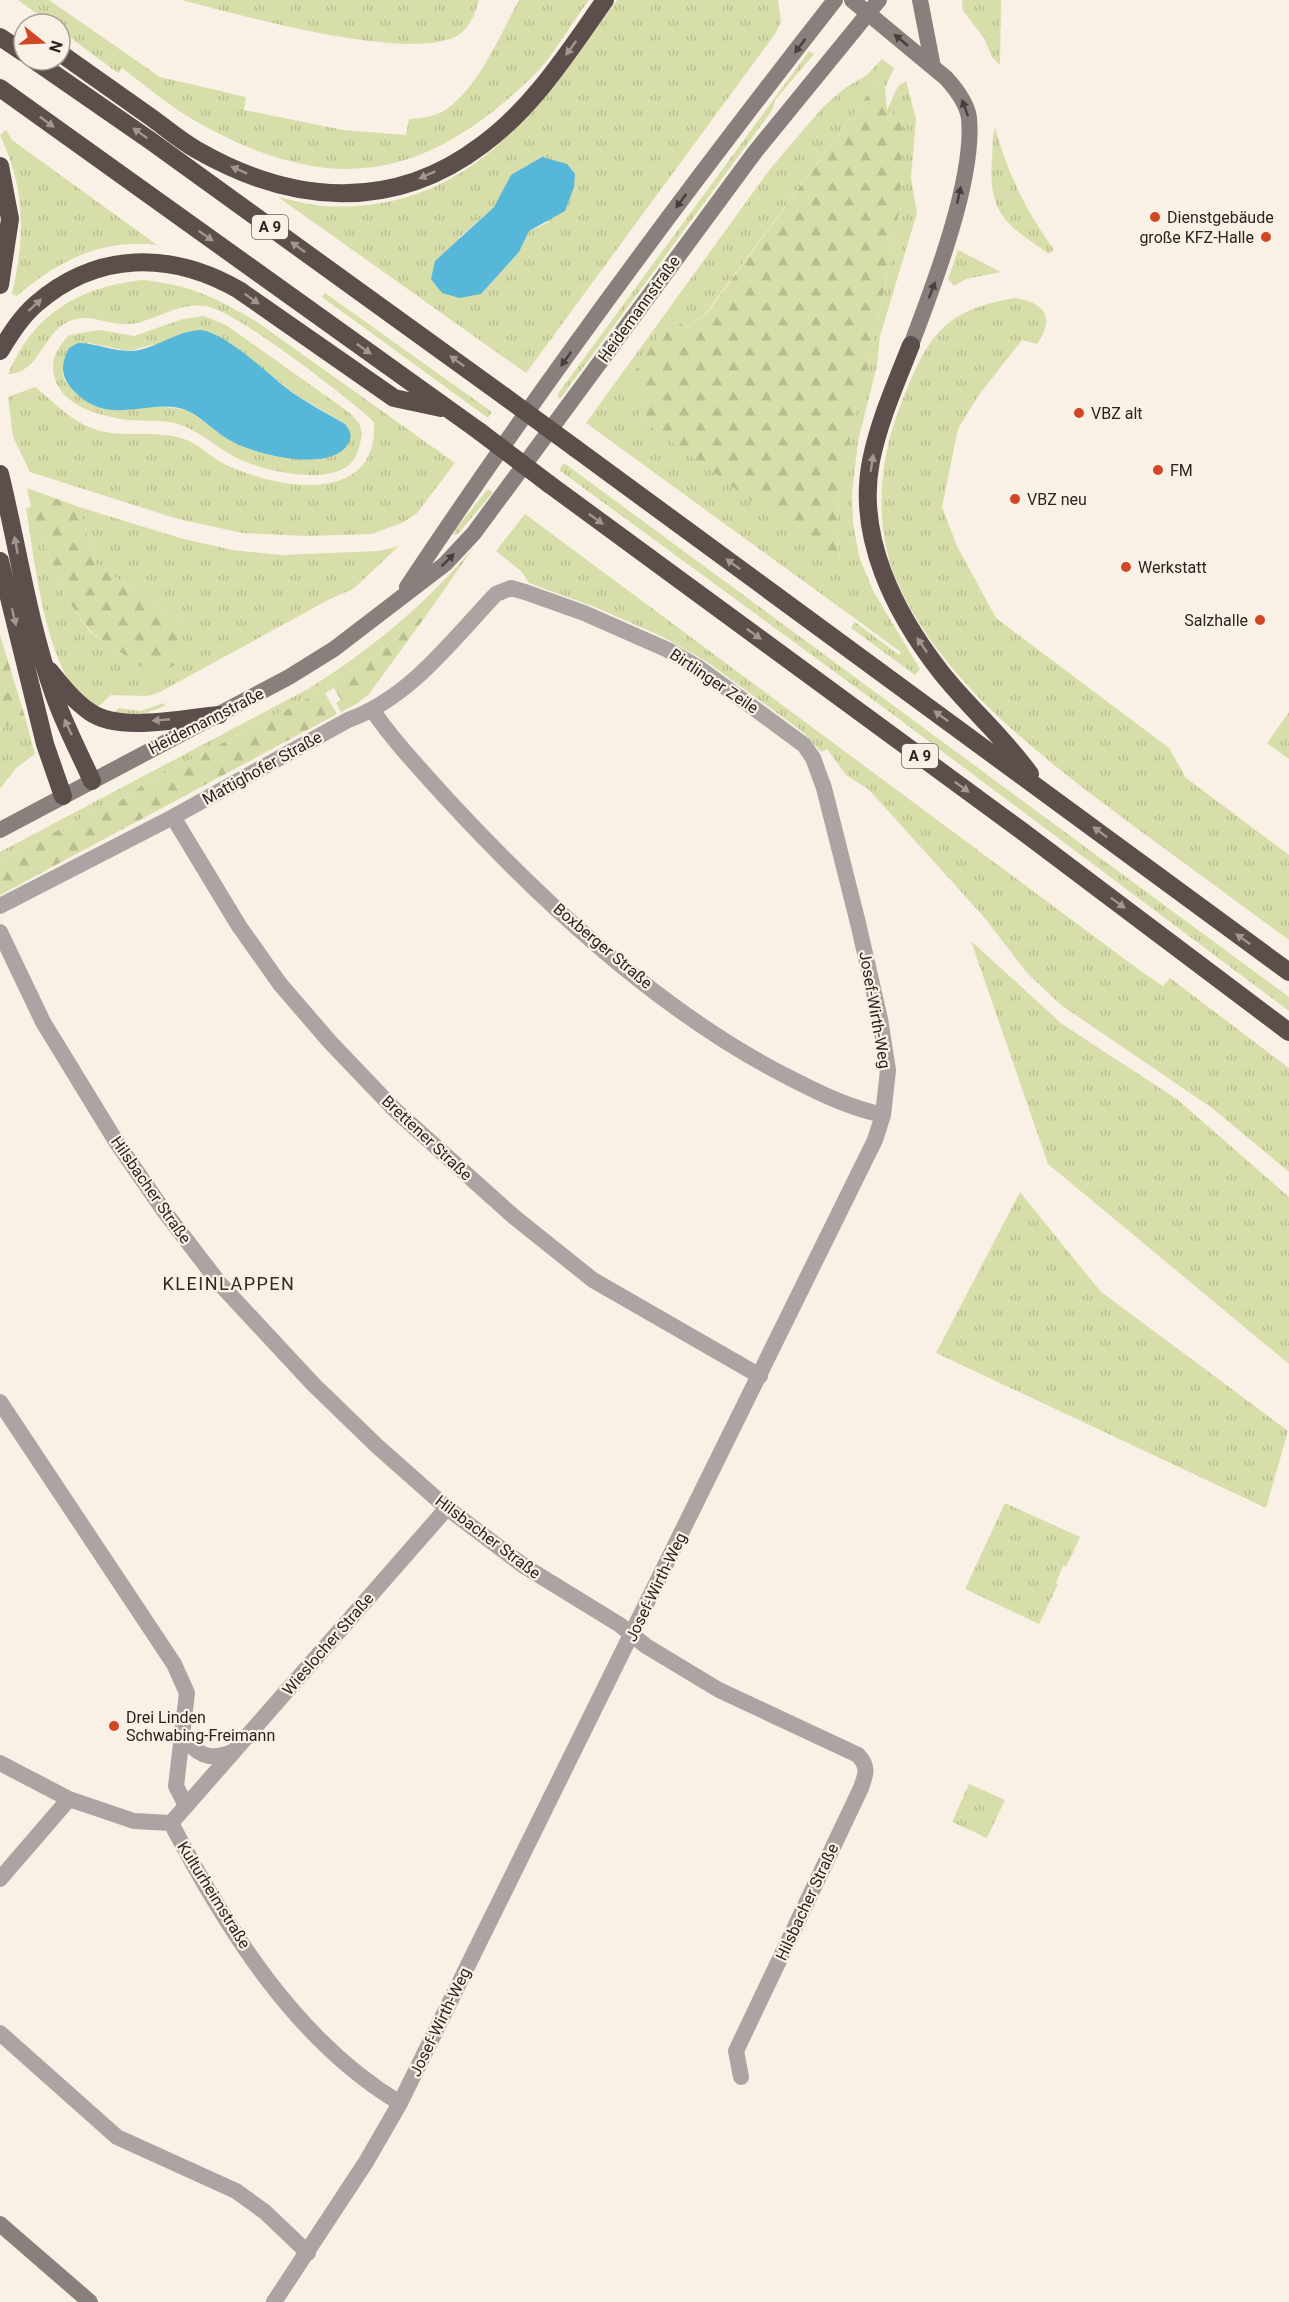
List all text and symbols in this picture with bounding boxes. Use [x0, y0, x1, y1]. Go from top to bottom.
north arrow [12, 12, 72, 72]
one-way arrow [893, 33, 909, 46]
text: N [45, 38, 67, 55]
one-way arrow [565, 39, 577, 55]
one-way arrow [794, 39, 806, 54]
one-way arrow [960, 99, 970, 117]
one-way arrow [39, 116, 55, 128]
one-way arrow [132, 128, 149, 139]
one-way arrow [230, 164, 248, 174]
one-way arrow [419, 171, 436, 180]
one-way arrow [954, 186, 964, 204]
one-way arrow [675, 193, 687, 209]
place label: Dienstgebäude [1167, 208, 1274, 227]
marker: Dienstgebäude [1148, 210, 1162, 224]
road number: A 9 [252, 215, 288, 239]
place label: große KFZ-Halle [1139, 228, 1254, 247]
one-way arrow [197, 230, 213, 242]
marker: große KFZ-Halle [1259, 230, 1273, 244]
one-way arrow [291, 241, 307, 253]
street label: Heidemannstraße [594, 252, 684, 366]
one-way arrow [927, 281, 937, 299]
one-way arrow [244, 293, 260, 305]
one-way arrow [28, 298, 43, 312]
one-way arrow [356, 343, 372, 355]
one-way arrow [560, 350, 572, 366]
one-way arrow [449, 356, 464, 368]
place label: VBZ alt [1091, 404, 1143, 423]
marker: VBZ alt [1072, 406, 1086, 420]
one-way arrow [868, 453, 877, 472]
place label: FM [1170, 461, 1193, 480]
marker: FM [1151, 463, 1165, 477]
place label: VBZ neu [1027, 490, 1087, 509]
marker: VBZ neu [1008, 492, 1022, 506]
one-way arrow [589, 512, 604, 524]
one-way arrow [11, 535, 20, 554]
one-way arrow [441, 553, 455, 568]
one-way arrow [725, 558, 740, 570]
place label: Werkstatt [1138, 558, 1207, 577]
marker: Werkstatt [1119, 560, 1133, 574]
one-way arrow [9, 608, 19, 627]
place label: Salzhalle [1184, 611, 1248, 630]
marker: Salzhalle [1253, 613, 1267, 627]
one-way arrow [745, 628, 761, 640]
one-way arrow [916, 638, 928, 654]
street label: Birtlinger Zeile [666, 644, 762, 718]
street label: Heidemannstraße [145, 684, 267, 758]
one-way arrow [934, 710, 950, 722]
one-way arrow [151, 715, 170, 725]
one-way arrow [64, 719, 73, 736]
street label: Mattighofer Straße [199, 727, 325, 809]
road number: A 9 [902, 744, 938, 768]
one-way arrow [953, 781, 969, 793]
one-way arrow [1092, 827, 1107, 839]
one-way arrow [1110, 897, 1126, 910]
street label: Boxberger Straße [550, 899, 656, 993]
one-way arrow [1236, 933, 1252, 945]
street label: Josef-Wirth-Weg [855, 950, 895, 1070]
street label: Brettener Straße [378, 1092, 476, 1184]
street label: Hilsbacher Straße [107, 1133, 195, 1247]
district label: KLEINLAPPEN [163, 1273, 295, 1294]
street label: Hilsbacher Straße [432, 1491, 544, 1583]
street label: Josef-Wirth-Weg [621, 1530, 691, 1644]
street label: Wieslocher Straße [278, 1589, 378, 1699]
place label: Drei Linden Schwabing-Freimann [126, 1708, 275, 1745]
marker: Drei Linden Schwabing-Freimann [107, 1719, 121, 1733]
street label: Kulturheimstraße [173, 1838, 255, 1952]
street label: Hilsbacher Straße [772, 1841, 842, 1963]
street label: Josef-Wirth-Weg [405, 1965, 475, 2079]

